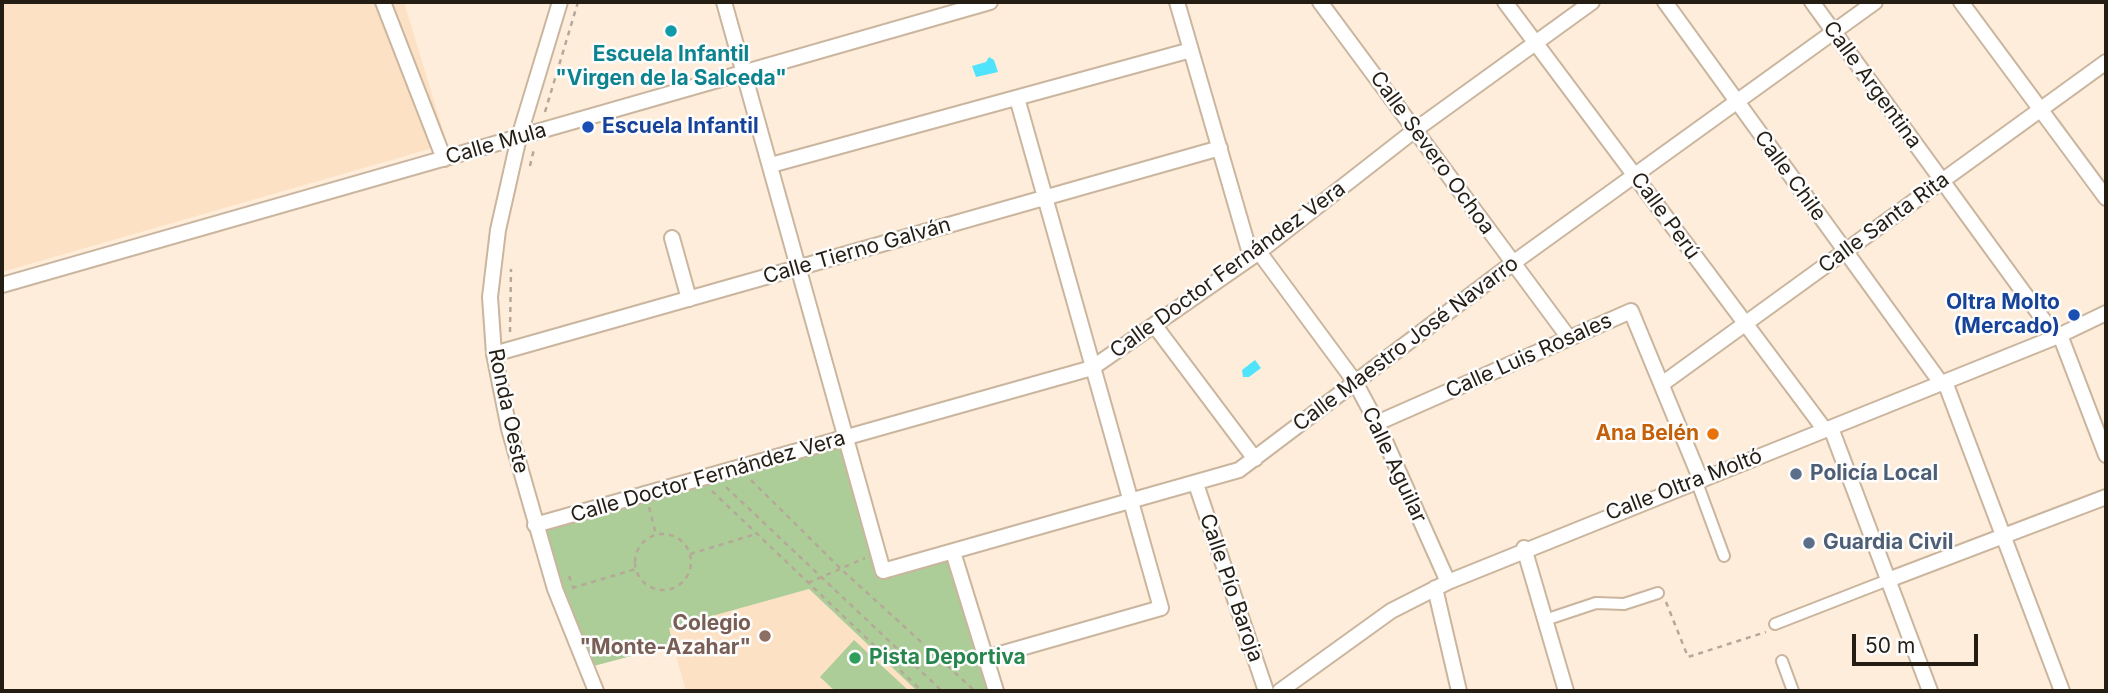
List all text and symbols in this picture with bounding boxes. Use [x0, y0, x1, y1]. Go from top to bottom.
street label: Calle Argentina [1817, 16, 1927, 154]
marker: Escuela Infantil "Virgen de la Salceda" [663, 23, 679, 39]
place label: Escuela Infantil "Virgen de la Salceda" [555, 42, 787, 92]
street label: Calle Severo Ochoa [1364, 67, 1500, 239]
place label: Escuela Infantil [602, 114, 759, 140]
street label: Calle Mula [443, 118, 549, 170]
marker: Escuela Infantil [580, 119, 596, 135]
street label: Calle Chile [1749, 126, 1831, 226]
street label: Calle Santa Rita [1814, 167, 1954, 279]
street label: Calle Perú [1625, 168, 1705, 264]
street label: Calle Doctor Fernández Vera [1105, 176, 1351, 364]
street label: Calle Tierno Galván [760, 212, 954, 290]
street label: Calle Maestro José Navarro [1288, 251, 1524, 437]
place label: Oltra Molto (Mercado) [1946, 290, 2060, 340]
marker: Oltra Molto (Mercado) [2066, 307, 2082, 323]
street label: Calle Luis Rosales [1442, 308, 1616, 404]
street label: Ronda Oeste [482, 346, 534, 476]
street label: Calle Aguilar [1356, 403, 1432, 527]
place label: Ana Belén [1595, 421, 1699, 447]
street label: Calle Doctor Fernández Vera [568, 426, 848, 528]
marker: Ana Belén [1705, 426, 1721, 442]
street label: Calle Oltra Moltó [1602, 444, 1766, 526]
place label: Policía Local [1810, 461, 1938, 487]
marker: Policía Local [1788, 466, 1804, 482]
street label: Calle Pío Baroja [1194, 511, 1268, 665]
place label: Guardia Civil [1823, 530, 1953, 556]
marker: Guardia Civil [1801, 535, 1817, 551]
place label: Colegio "Monte-Azahar" [579, 611, 751, 661]
scale bar [1856, 620, 1982, 664]
marker: Colegio "Monte-Azahar" [757, 628, 773, 644]
text: 50 m [1865, 633, 1915, 658]
place label: Pista Deportiva [869, 645, 1026, 671]
marker: Pista Deportiva [847, 650, 863, 666]

